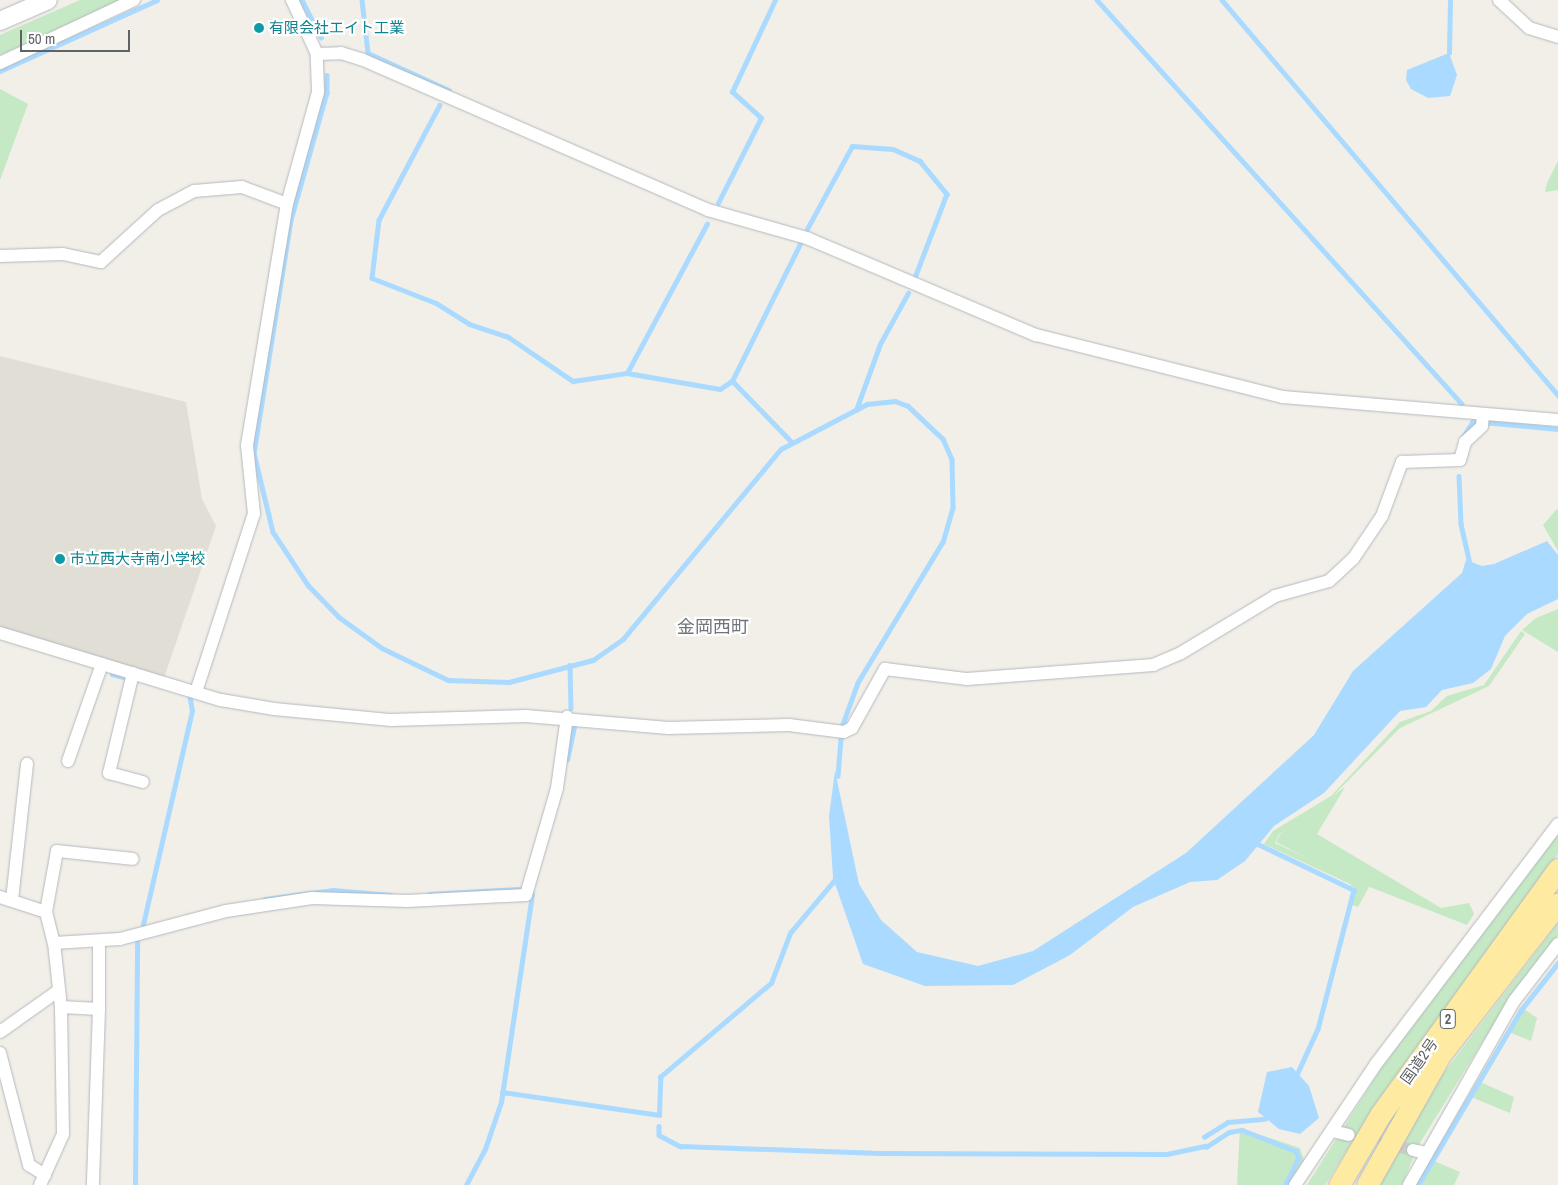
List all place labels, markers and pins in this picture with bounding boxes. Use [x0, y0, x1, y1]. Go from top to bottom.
place label: 有限会社エイト工業 [269, 19, 404, 37]
marker: 有限会社エイト工業 [253, 22, 265, 34]
place label: 市立西大寺南小学校 [70, 550, 205, 568]
marker: 市立西大寺南小学校 [54, 553, 66, 565]

